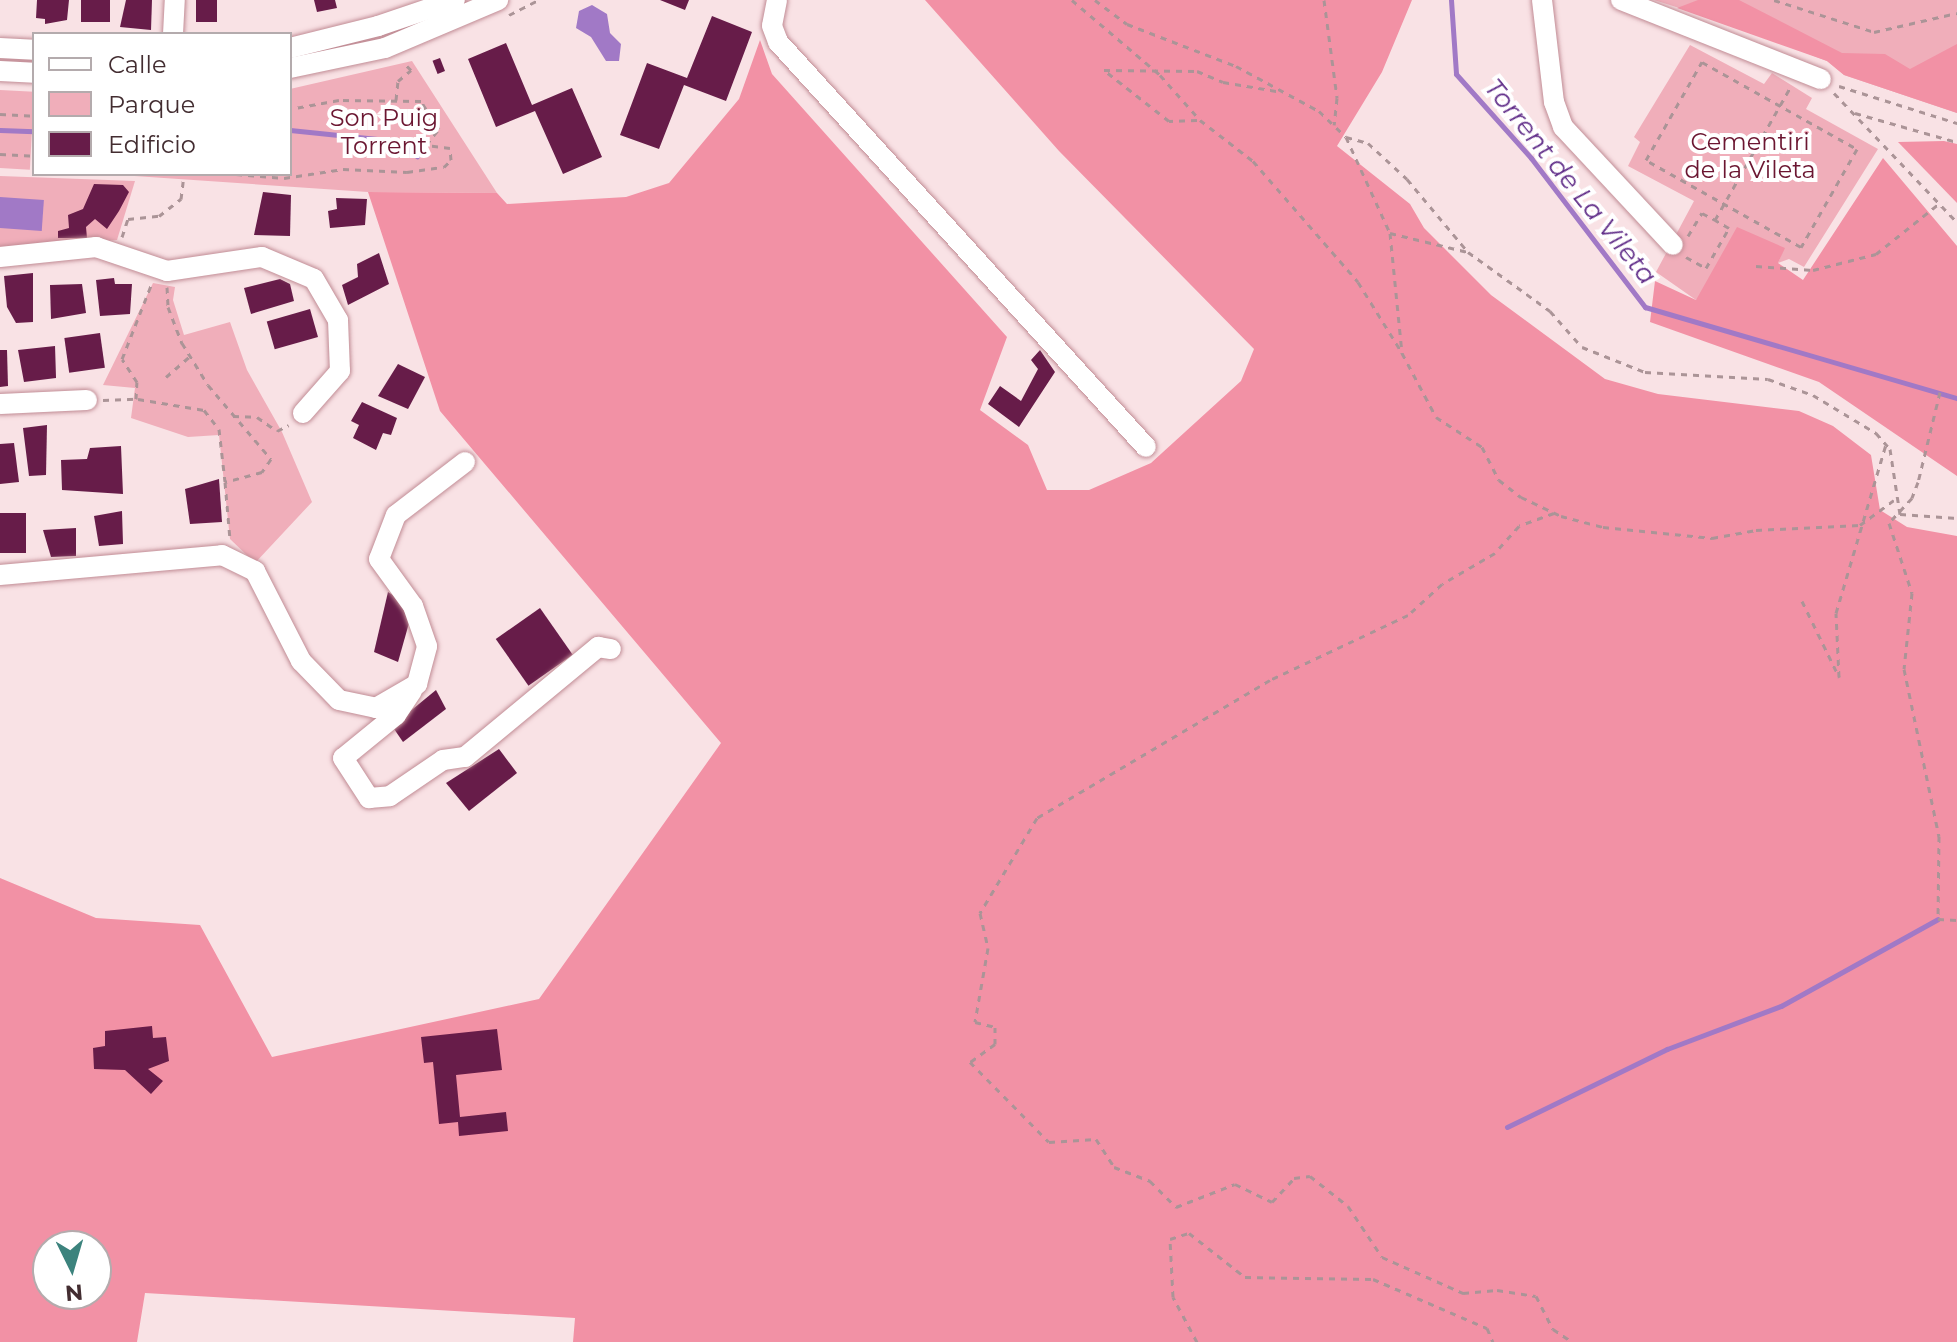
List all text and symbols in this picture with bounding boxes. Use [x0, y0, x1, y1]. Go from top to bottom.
legend [32, 32, 292, 176]
text: Calle [108, 50, 166, 79]
water label: Torrent de La Vileta [1477, 73, 1663, 291]
text: Parque [108, 90, 195, 119]
park label: Son Puig Torrent [330, 104, 438, 160]
park label: Cementiri de la Vileta [1684, 128, 1816, 184]
text: Edificio [108, 130, 196, 159]
north arrow [32, 1230, 112, 1310]
text: N [64, 1278, 84, 1307]

